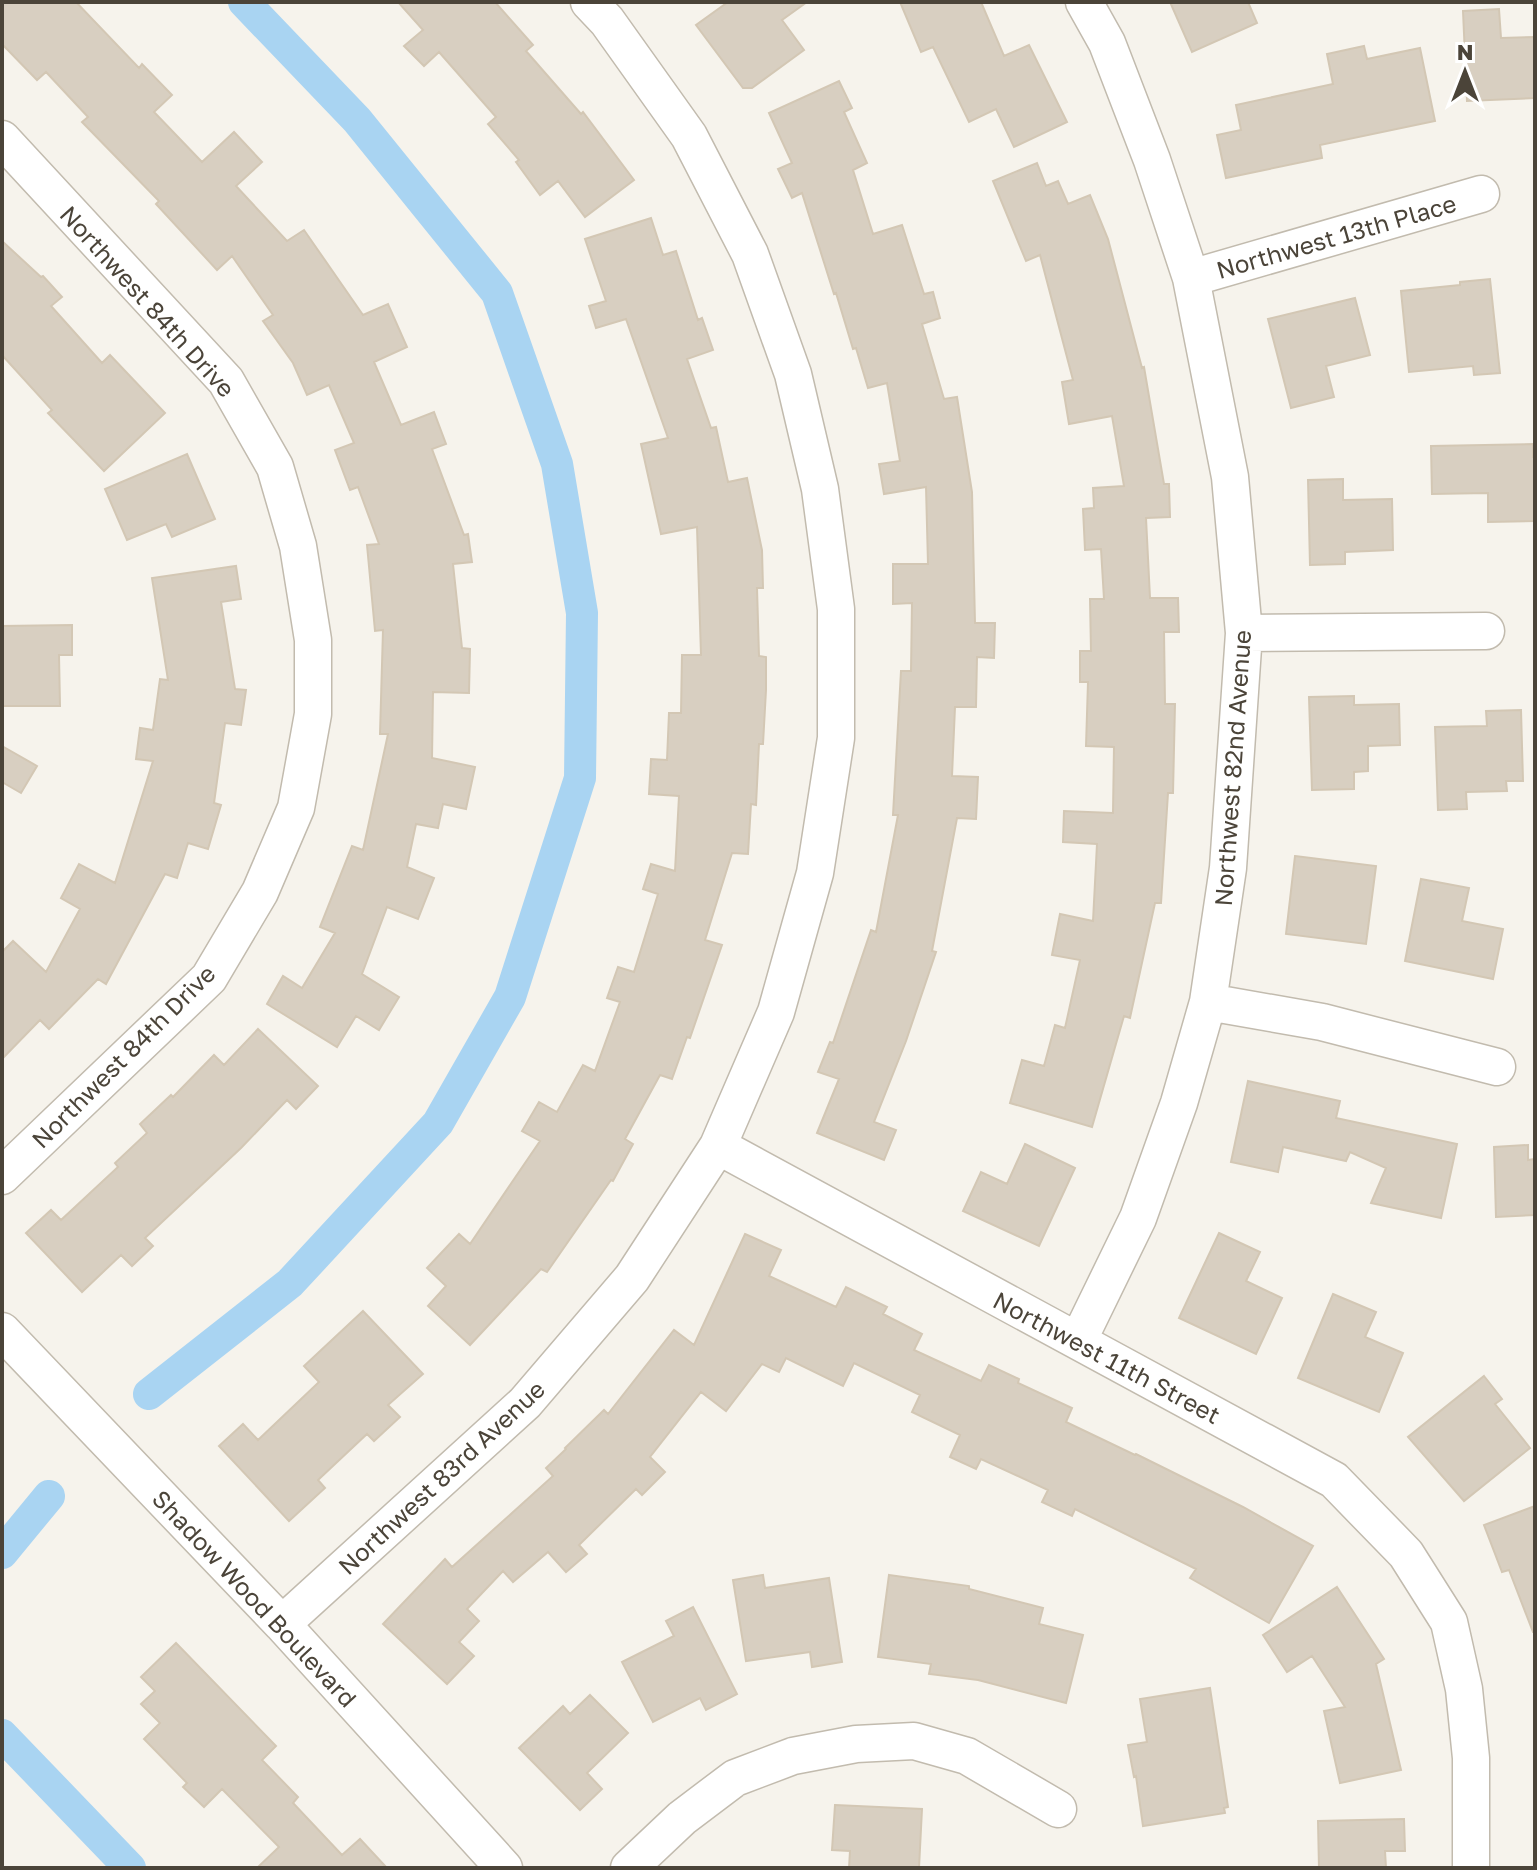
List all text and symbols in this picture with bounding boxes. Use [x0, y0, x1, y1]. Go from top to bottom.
north arrow [1425, 32, 1505, 112]
text: N [1457, 38, 1473, 65]
street label: Northwest 13th Place [1213, 188, 1459, 284]
street label: Northwest 84th Drive [55, 199, 241, 403]
street label: Northwest 82nd Avenue [1208, 629, 1256, 907]
street label: Northwest 84th Drive [25, 958, 221, 1154]
street label: Northwest 11th Street [989, 1285, 1225, 1429]
street label: Northwest 83rd Avenue [332, 1374, 550, 1580]
street label: Shadow Wood Boulevard [147, 1484, 363, 1712]

